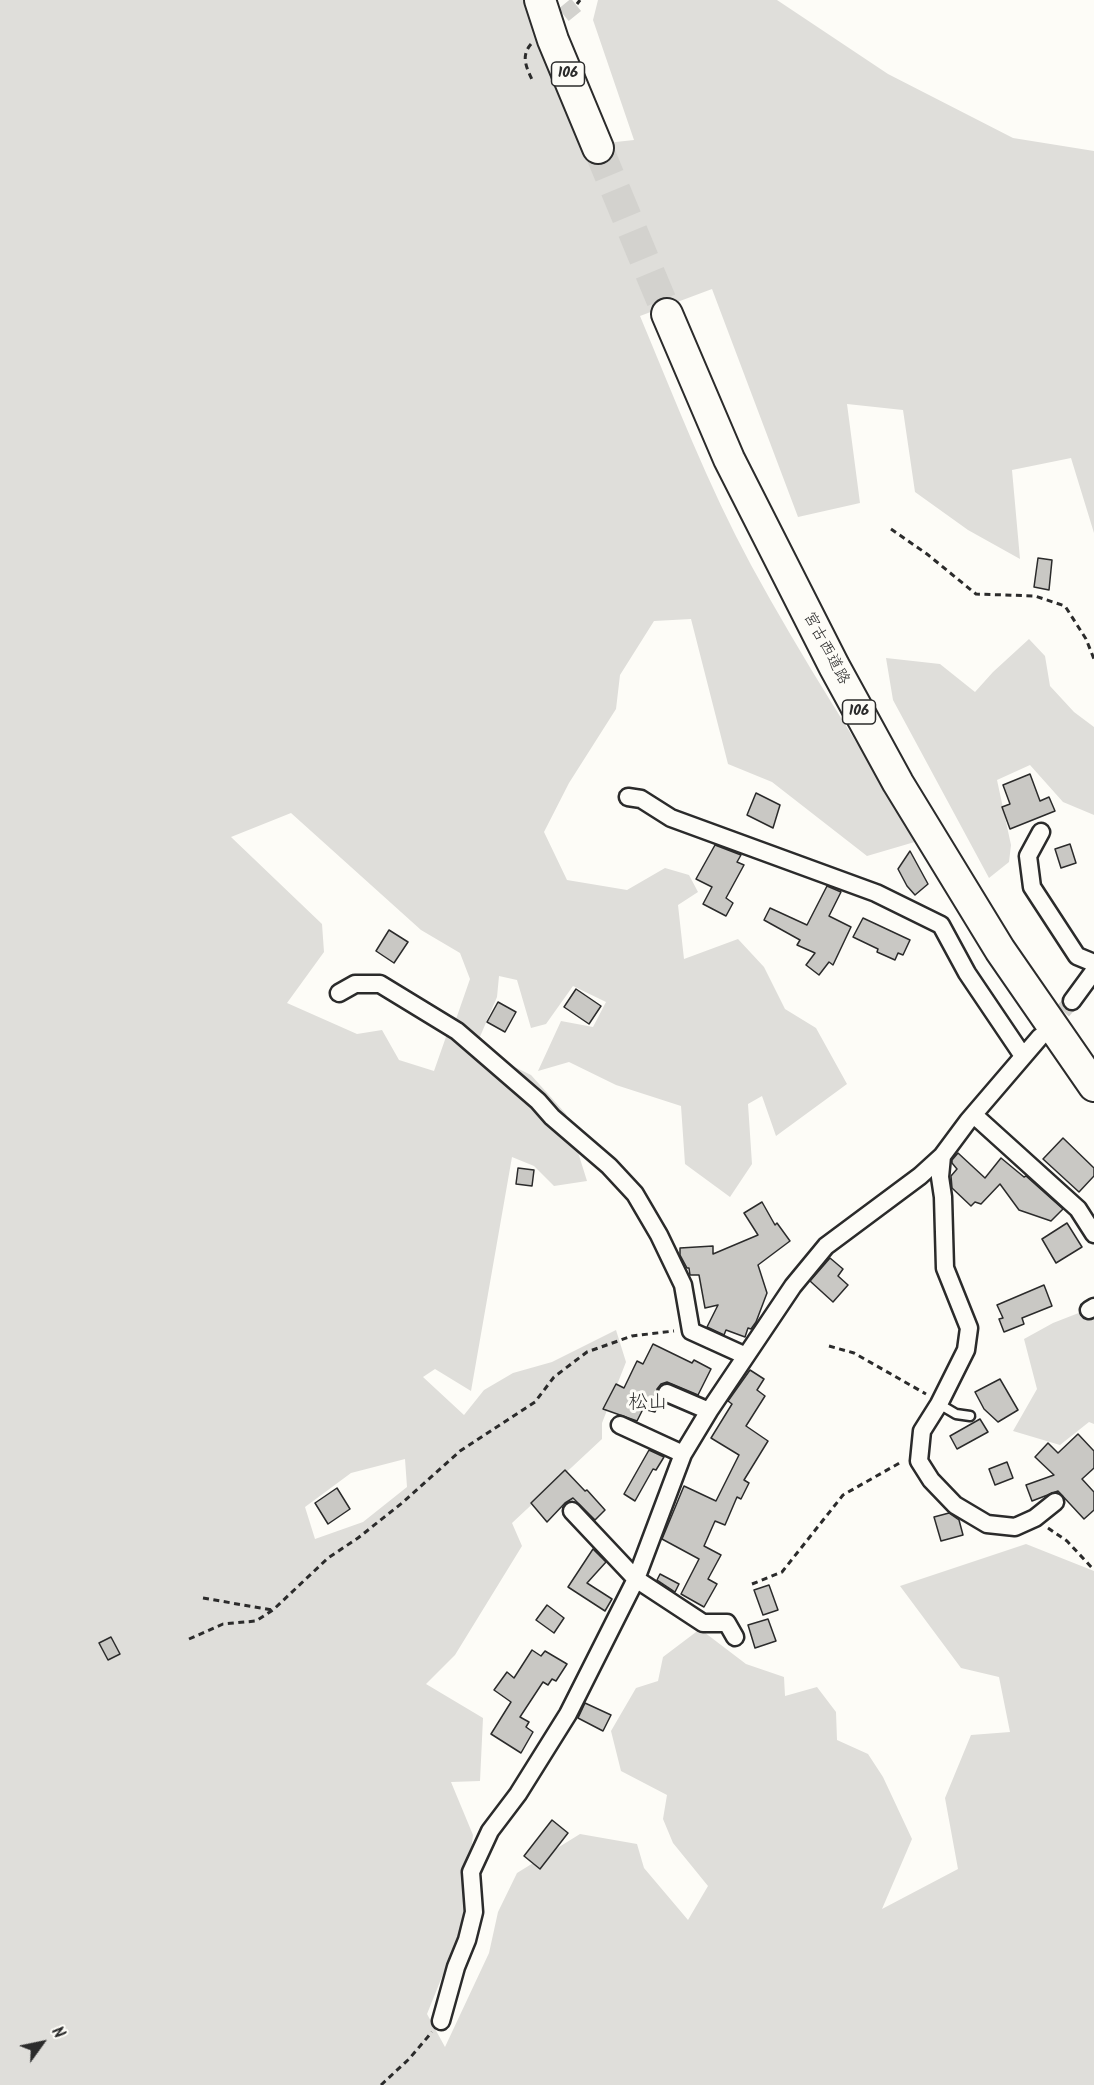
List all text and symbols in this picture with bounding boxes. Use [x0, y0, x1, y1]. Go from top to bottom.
road number: 106 [552, 62, 584, 86]
street label: 宮古西道路 [798, 609, 852, 689]
road number: 106 [842, 700, 876, 724]
district label: 松山 [628, 1393, 668, 1417]
north arrow [12, 2013, 72, 2073]
text: N [44, 2022, 71, 2044]

